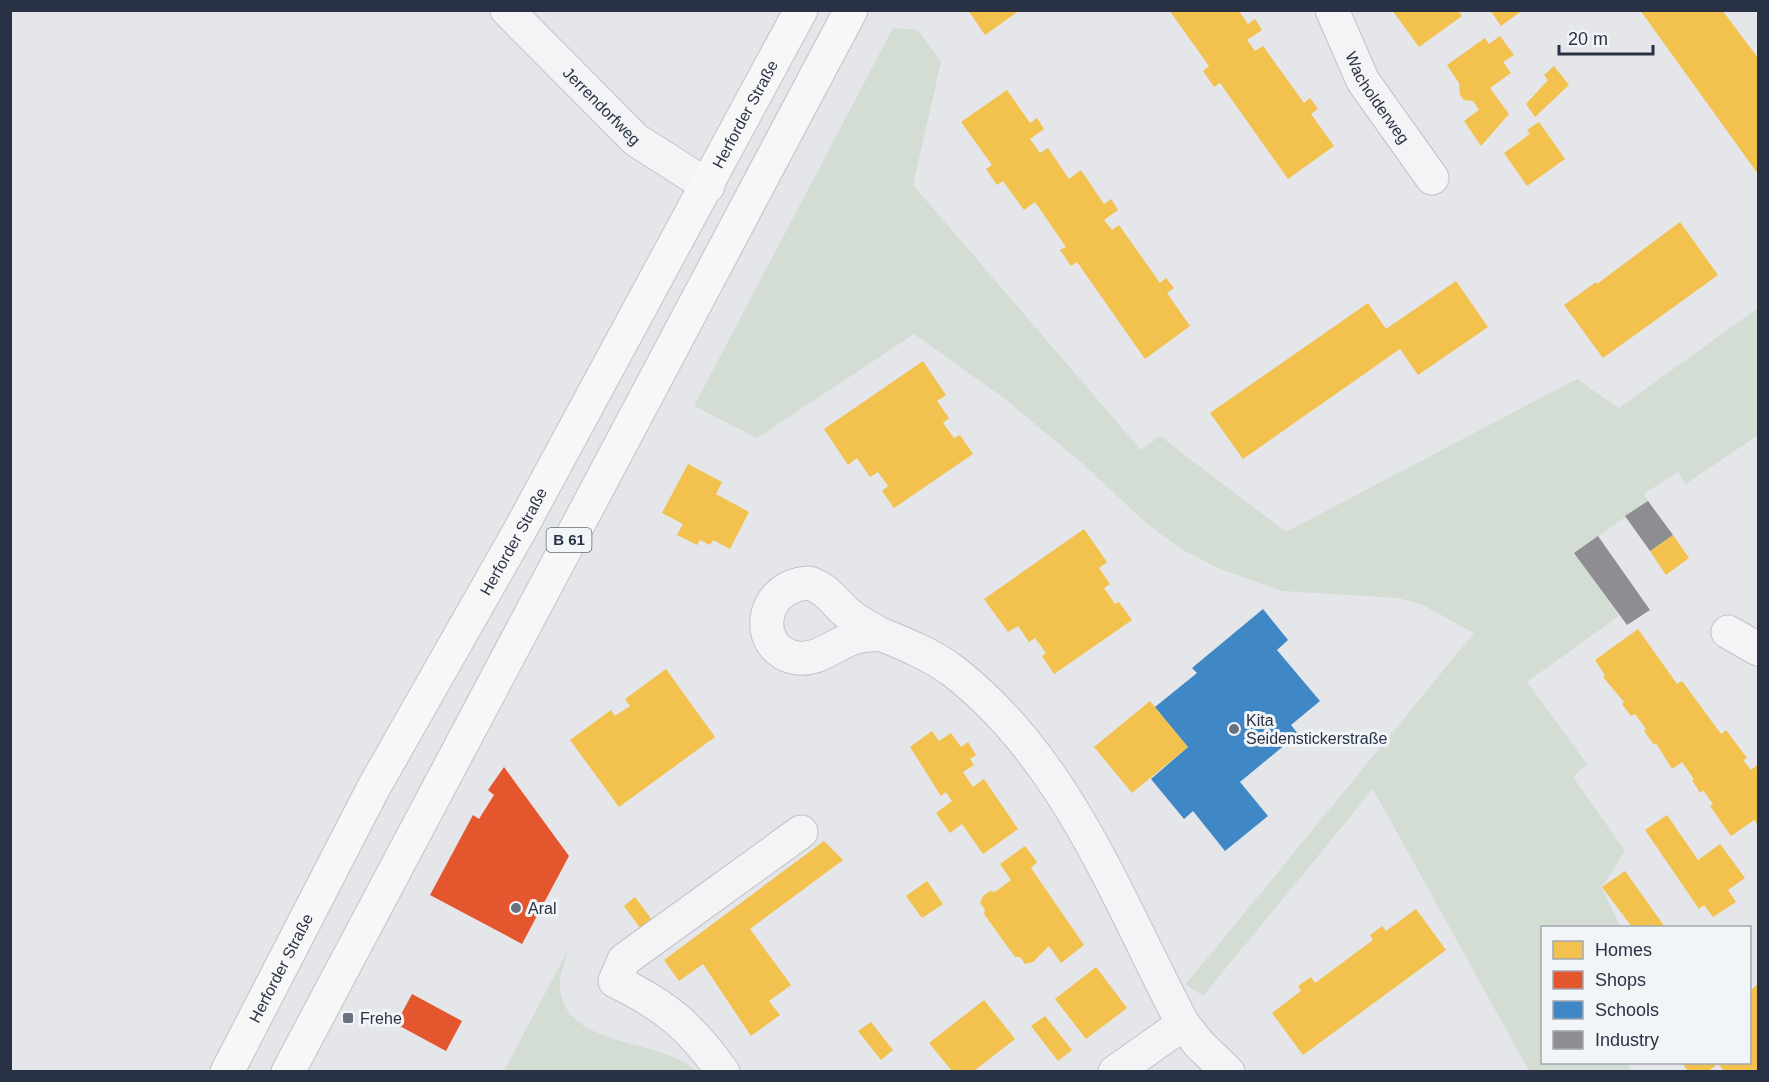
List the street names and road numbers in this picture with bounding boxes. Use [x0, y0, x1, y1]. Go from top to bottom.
street label: Wacholderweg [1342, 49, 1413, 147]
street label: Herforder Straße [709, 57, 781, 171]
street label: Jerrendorfweg [560, 64, 644, 148]
street label: Herforder Straße [477, 485, 550, 598]
road number: B 61 [546, 528, 592, 552]
street label: Herforder Straße [246, 911, 316, 1026]

